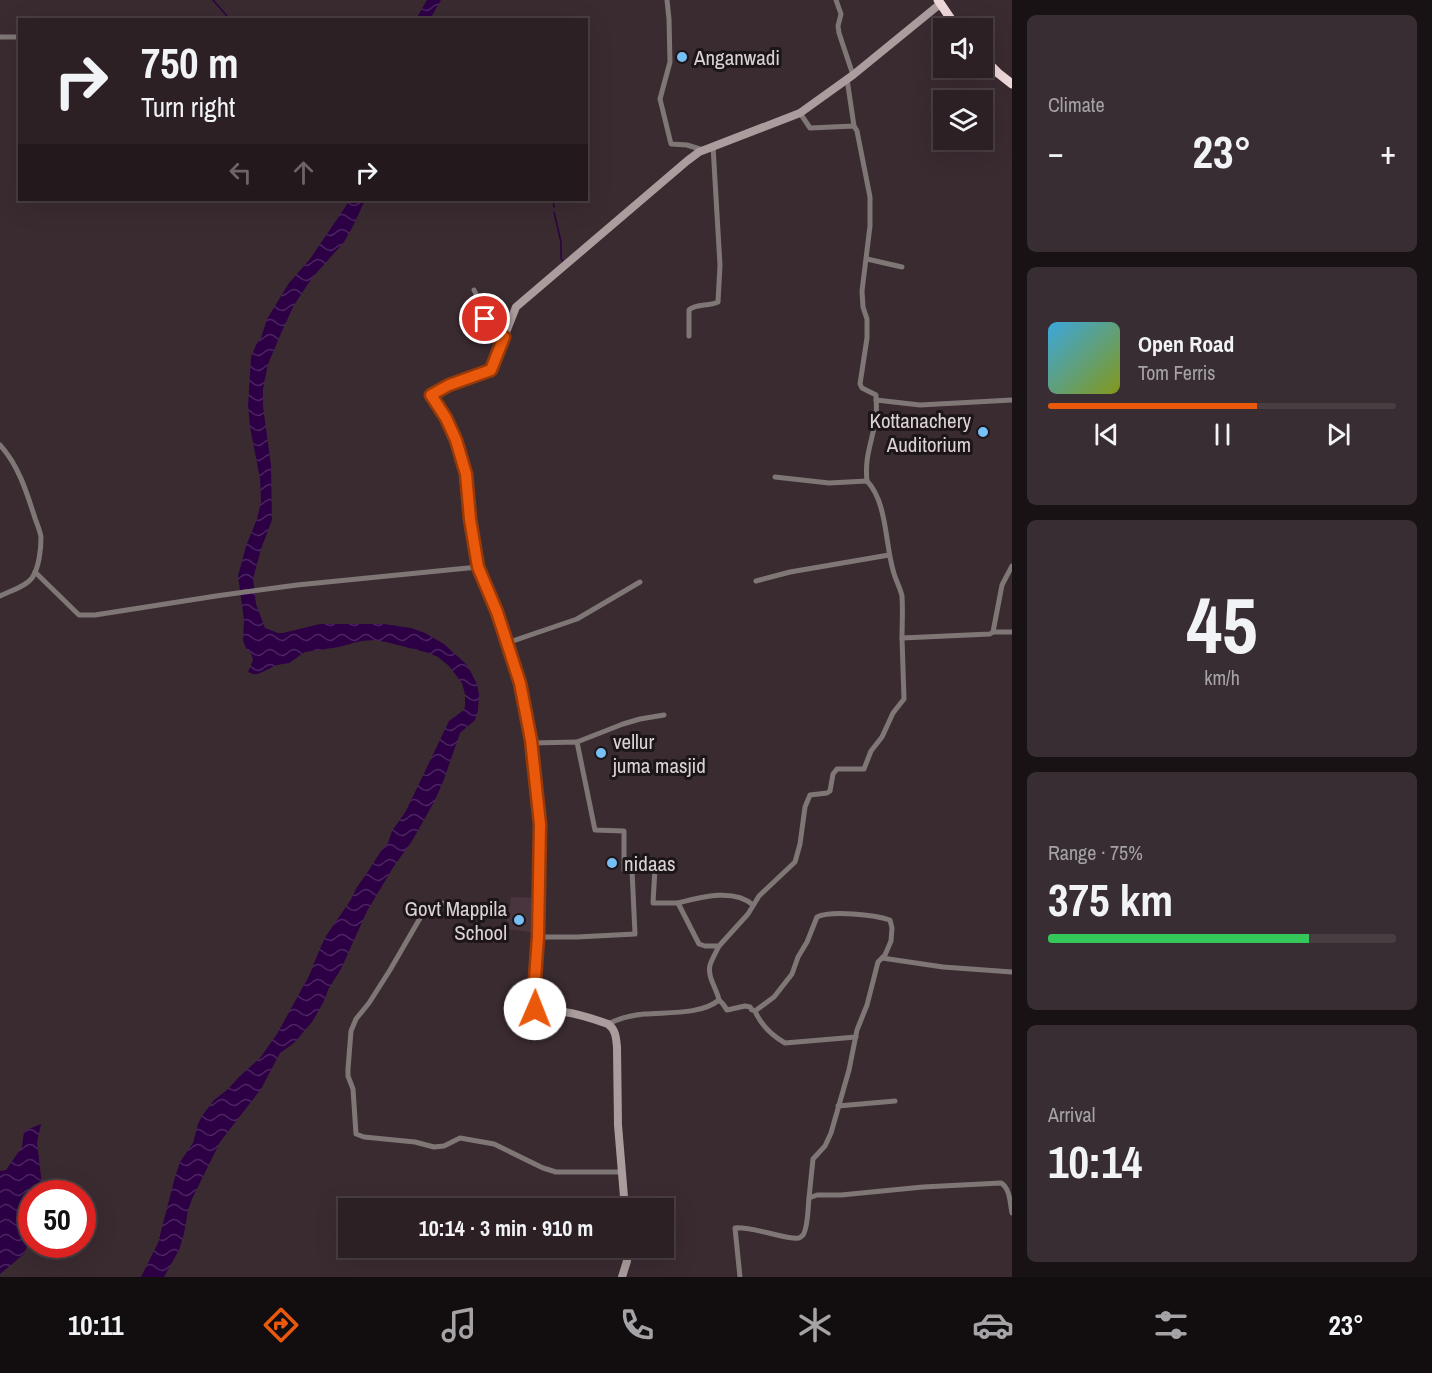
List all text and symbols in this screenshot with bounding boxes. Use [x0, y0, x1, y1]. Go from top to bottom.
map controls [933, 18, 993, 150]
button: sound [933, 18, 993, 78]
text: 750 m [141, 35, 239, 91]
icon: right [42, 42, 120, 120]
place label: Anganwadi [693, 43, 780, 72]
marker: Anganwadi [675, 50, 689, 64]
text: Turn right [141, 89, 235, 125]
button: layers [933, 90, 993, 150]
text: Climate [1048, 91, 1105, 118]
text: 23° [1192, 121, 1252, 182]
text: − [1048, 130, 1064, 174]
text: + [1380, 130, 1396, 174]
icon: left [224, 156, 257, 189]
icon: ahead [287, 156, 320, 189]
icon: right [350, 156, 383, 189]
pin [459, 293, 510, 344]
icon: arrive [468, 302, 501, 335]
text: Open Road [1138, 329, 1234, 359]
text: Tom Ferris [1138, 359, 1216, 386]
place label: Kottanachery Auditorium [870, 406, 971, 459]
icon: previous [1090, 418, 1123, 451]
icon: pause [1206, 418, 1239, 451]
icon: next [1322, 418, 1355, 451]
marker: Kottanachery Auditorium [976, 425, 990, 439]
text: 45 [1186, 572, 1258, 677]
text: km/h [1204, 664, 1240, 691]
place label: vellur juma masjid [612, 727, 706, 780]
marker: vellur juma masjid [594, 746, 608, 760]
text: Range · 75% [1048, 839, 1143, 866]
place label: nidaas [624, 849, 676, 878]
marker: nidaas [605, 856, 619, 870]
text: 375 km [1048, 869, 1173, 930]
place label: Govt Mappila School [405, 894, 507, 947]
marker: Govt Mappila School [512, 913, 526, 927]
position arrow [503, 977, 567, 1041]
text: Arrival [1048, 1101, 1095, 1128]
text: 10:14 [1048, 1131, 1142, 1192]
speed limit sign: 50 [18, 1180, 96, 1258]
text: 10:14 · 3 min · 910 m [419, 1213, 593, 1243]
icon: directions [260, 1304, 302, 1346]
icon: music [438, 1304, 480, 1346]
icon: phone [616, 1304, 658, 1346]
icon: climate [794, 1304, 836, 1346]
icon: car [972, 1304, 1014, 1346]
icon: filters [1150, 1304, 1192, 1346]
text: 10:11 [68, 1307, 123, 1343]
text: 23° [1328, 1307, 1364, 1343]

